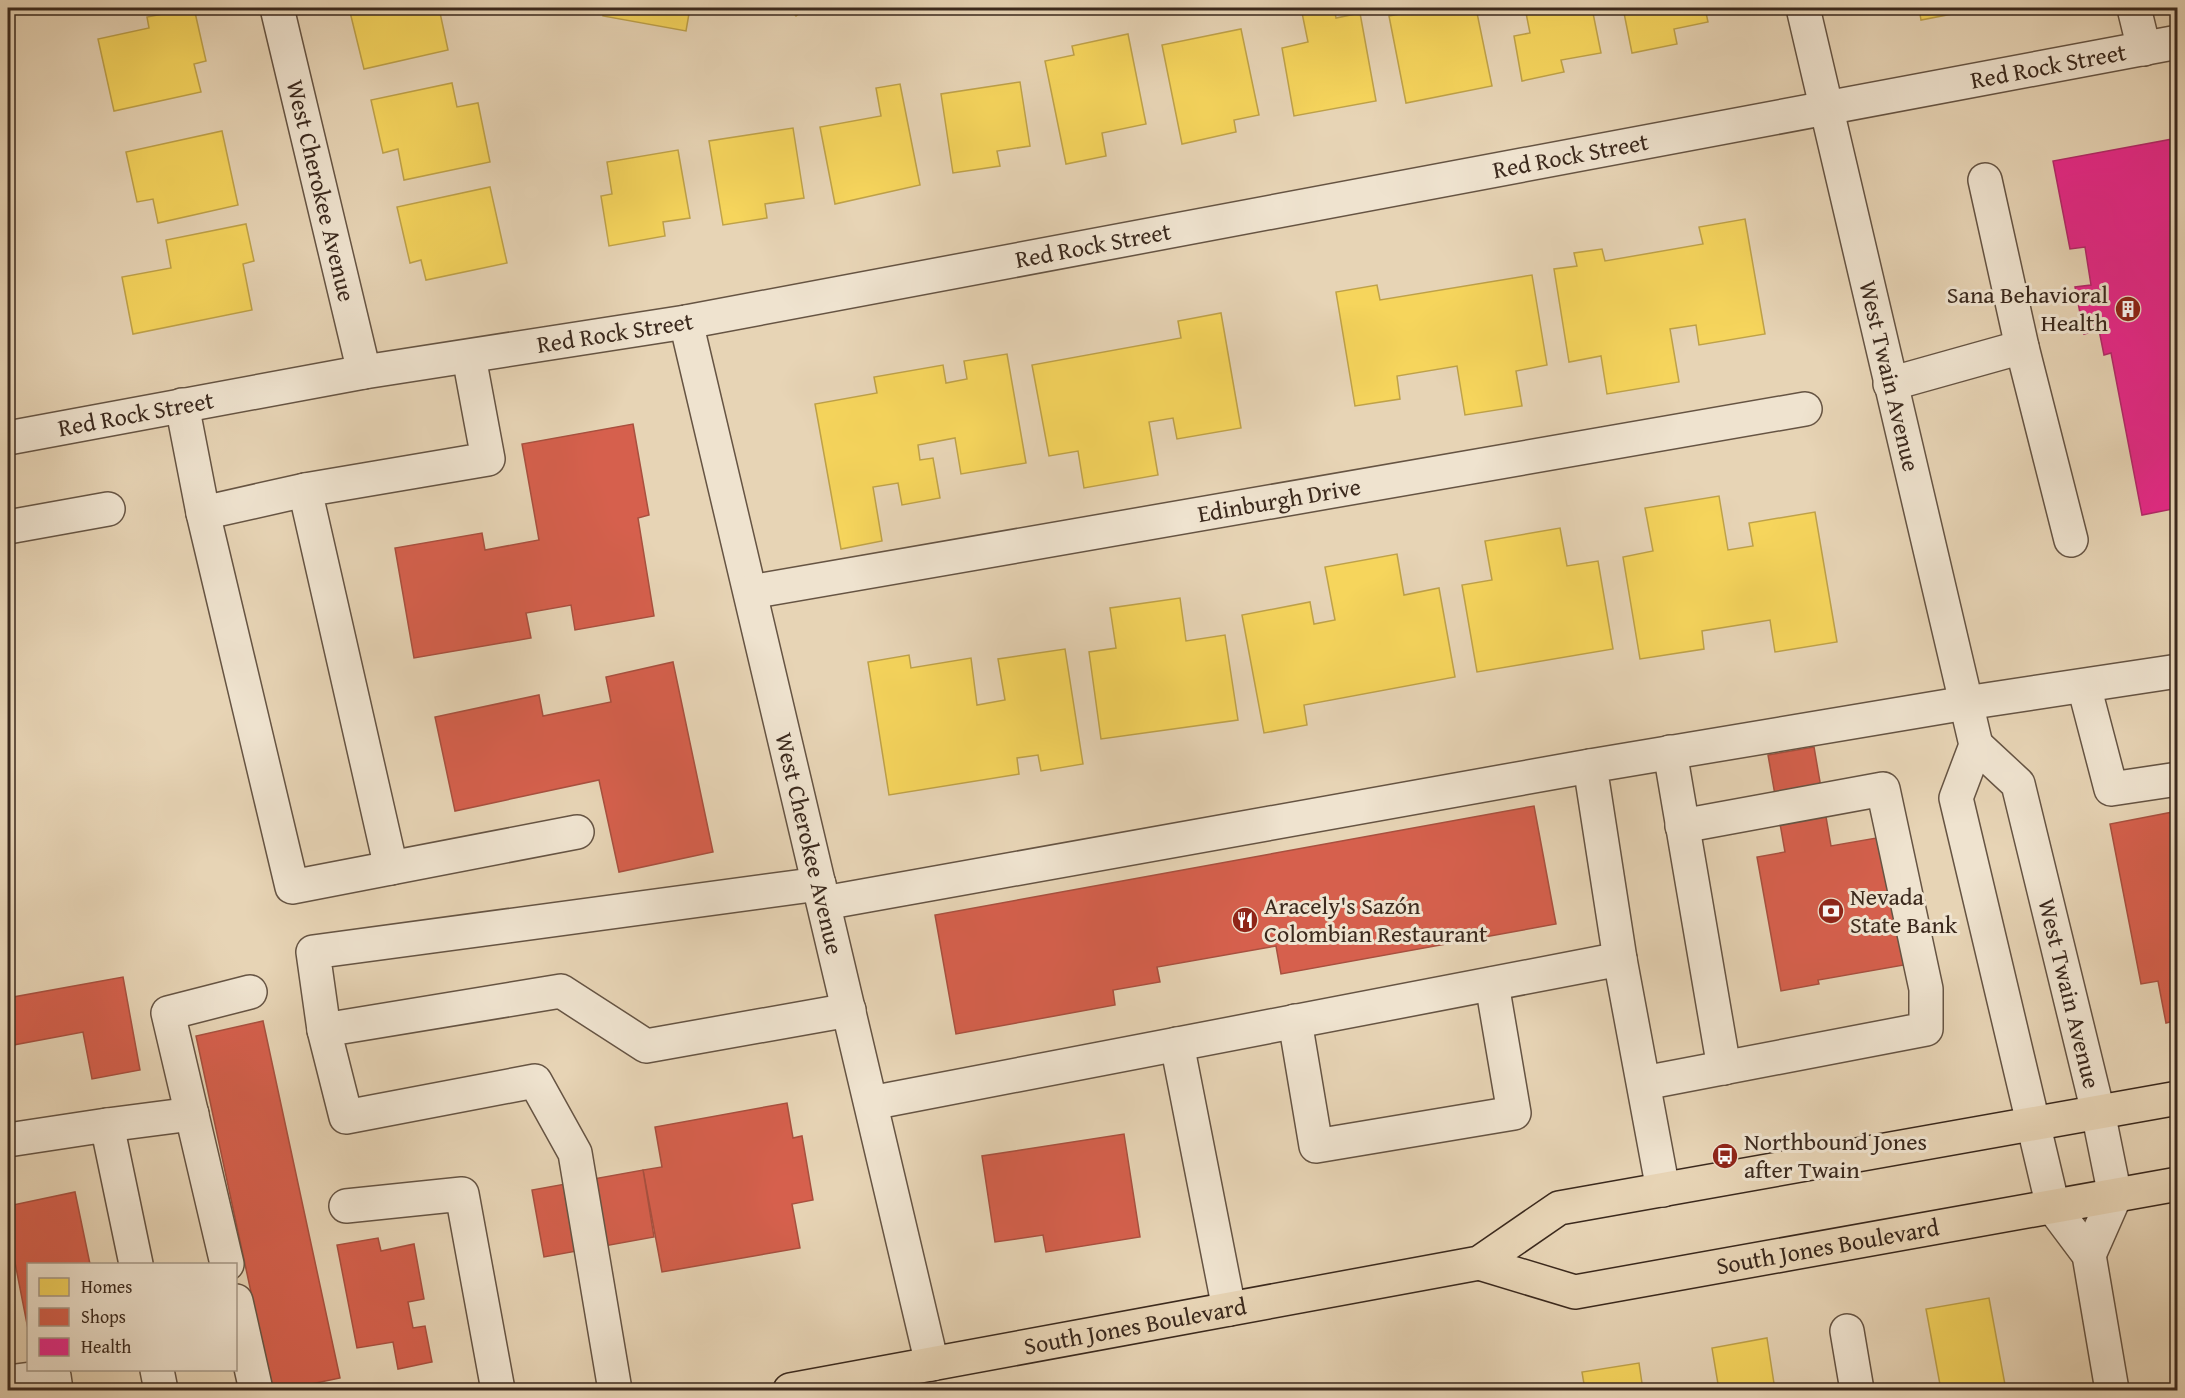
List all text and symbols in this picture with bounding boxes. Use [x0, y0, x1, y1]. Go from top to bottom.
street label: Red Rock Street [1967, 34, 2129, 98]
street label: West Cherokee Avenue [278, 76, 365, 305]
street label: Red Rock Street [1490, 124, 1652, 187]
street label: Red Rock Street [1012, 213, 1174, 277]
street label: West Twain Avenue [1851, 277, 1929, 475]
place label: Sana Behavioral Health [1947, 277, 2109, 340]
building icon: Sana Behavioral Health [2113, 294, 2143, 324]
street label: Red Rock Street [534, 303, 696, 362]
street label: Red Rock Street [55, 382, 217, 445]
street label: Edinburgh Drive [1195, 468, 1363, 531]
street label: West Cherokee Avenue [767, 729, 853, 958]
place label: Nevada State Bank [1850, 879, 1958, 942]
place label: Aracely's Sazón Colombian Restaurant [1264, 888, 1488, 951]
street label: West Twain Avenue [2030, 895, 2110, 1092]
bank icon: Nevada State Bank [1816, 896, 1846, 926]
restaurant icon: Aracely's Sazón Colombian Restaurant [1230, 905, 1260, 935]
place label: Northbound Jones after Twain [1744, 1124, 1927, 1187]
bus stop icon: Northbound Jones after Twain [1710, 1141, 1740, 1171]
street label: South Jones Boulevard [1713, 1209, 1942, 1283]
legend [27, 1263, 237, 1371]
text: Homes [81, 1273, 132, 1300]
street label: South Jones Boulevard [1021, 1288, 1249, 1364]
text: Shops [81, 1303, 126, 1330]
text: Health [81, 1333, 131, 1360]

